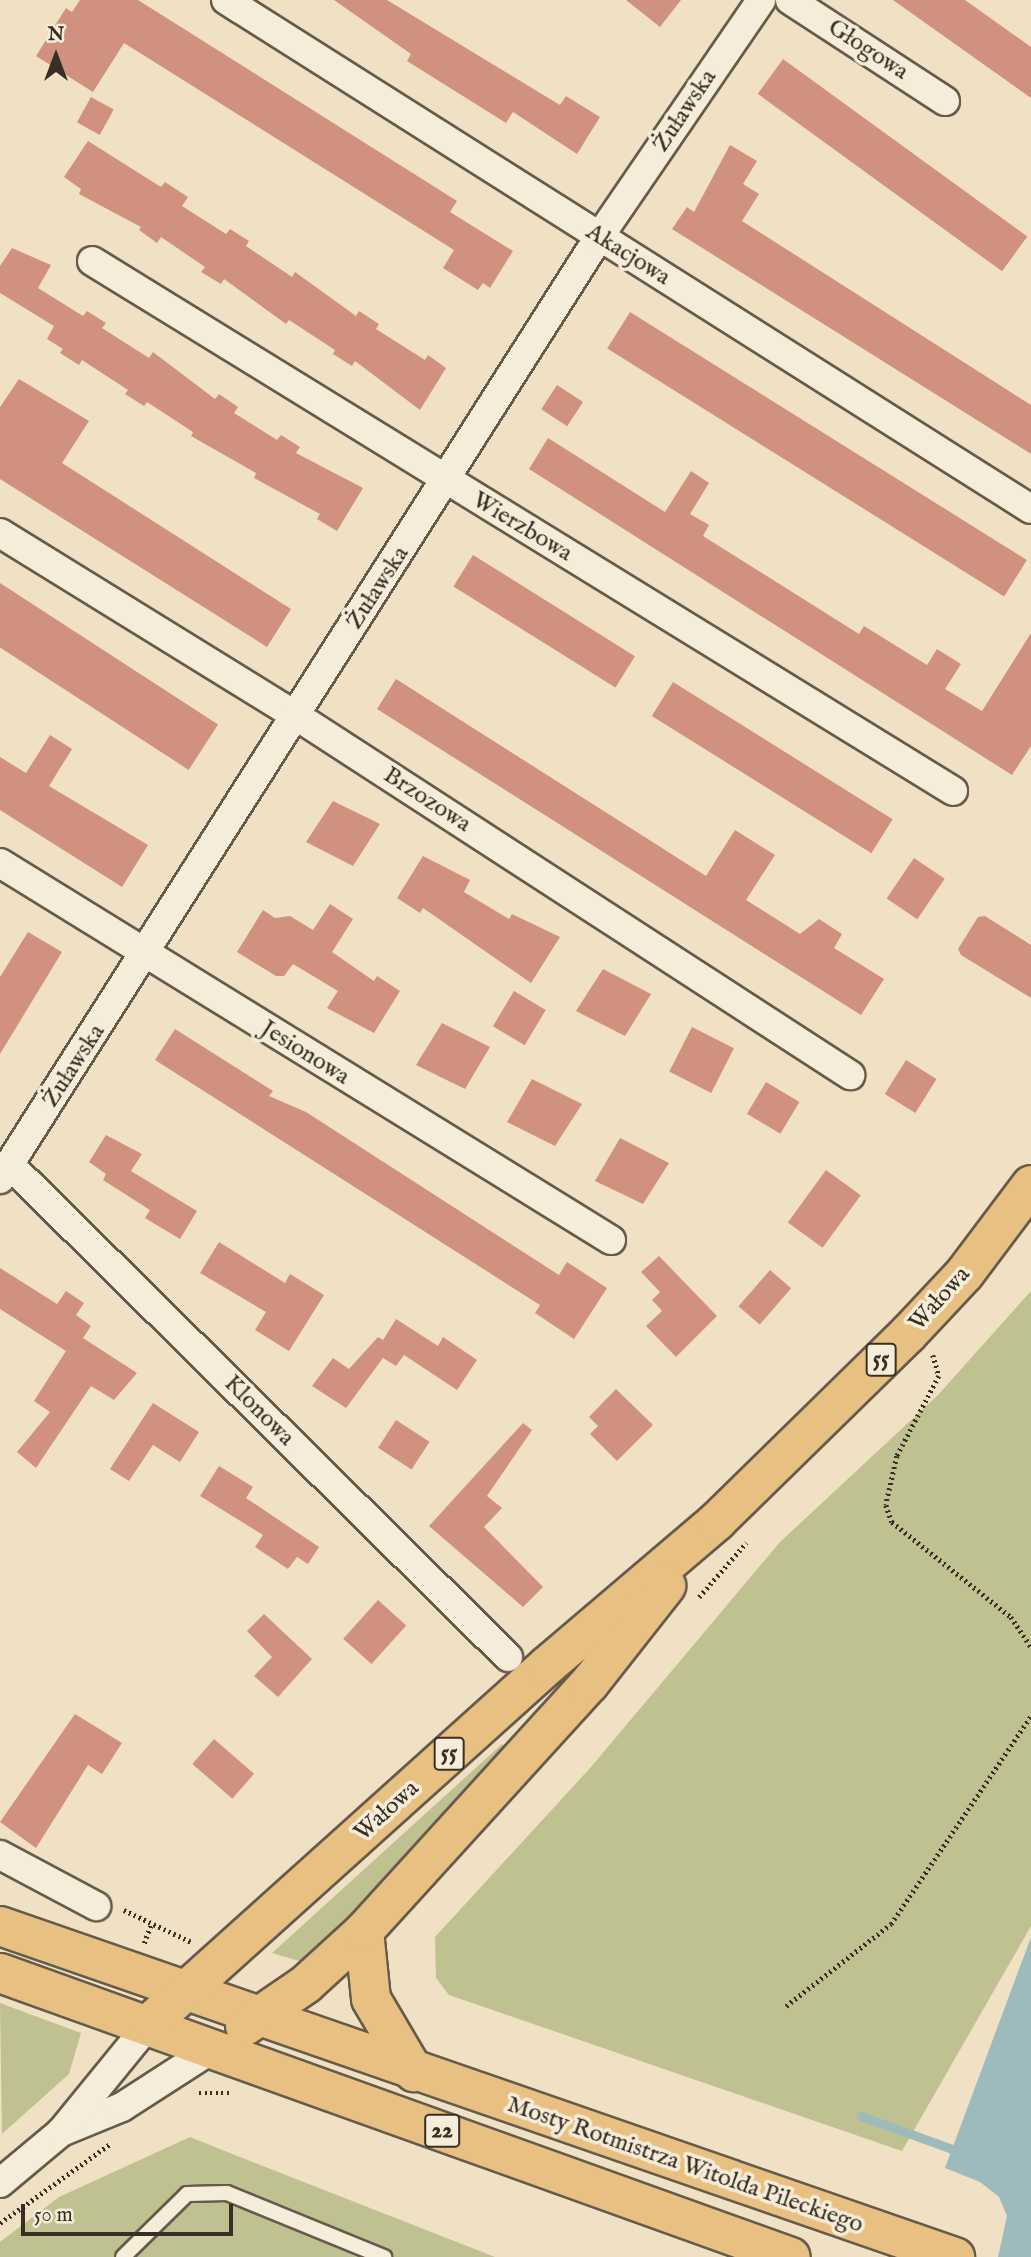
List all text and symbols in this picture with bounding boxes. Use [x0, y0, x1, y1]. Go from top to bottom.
street label: Głogowa [822, 13, 914, 87]
north arrow [21, 21, 91, 91]
text: N [48, 23, 64, 47]
street label: Żuławska [647, 64, 723, 158]
street label: Akacjowa [580, 218, 676, 292]
street label: Wierzbowa [467, 486, 577, 568]
street label: Żuławska [341, 541, 415, 635]
street label: Brzozowa [378, 761, 476, 839]
street label: Jesionowa [255, 1014, 355, 1092]
street label: Żuławska [37, 1019, 111, 1113]
street label: Wałowa [904, 1261, 976, 1337]
road number: 55 [865, 1340, 897, 1380]
street label: Klonowa [218, 1370, 300, 1452]
road number: 55 [433, 1735, 465, 1774]
street label: Wałowa [349, 1775, 425, 1847]
street label: Mosty Rotmistrza Witolda Pileckiego [503, 2090, 867, 2240]
road number: 22 [423, 2112, 461, 2150]
scale bar [24, 2190, 236, 2234]
text: 50 m [34, 2202, 73, 2229]

